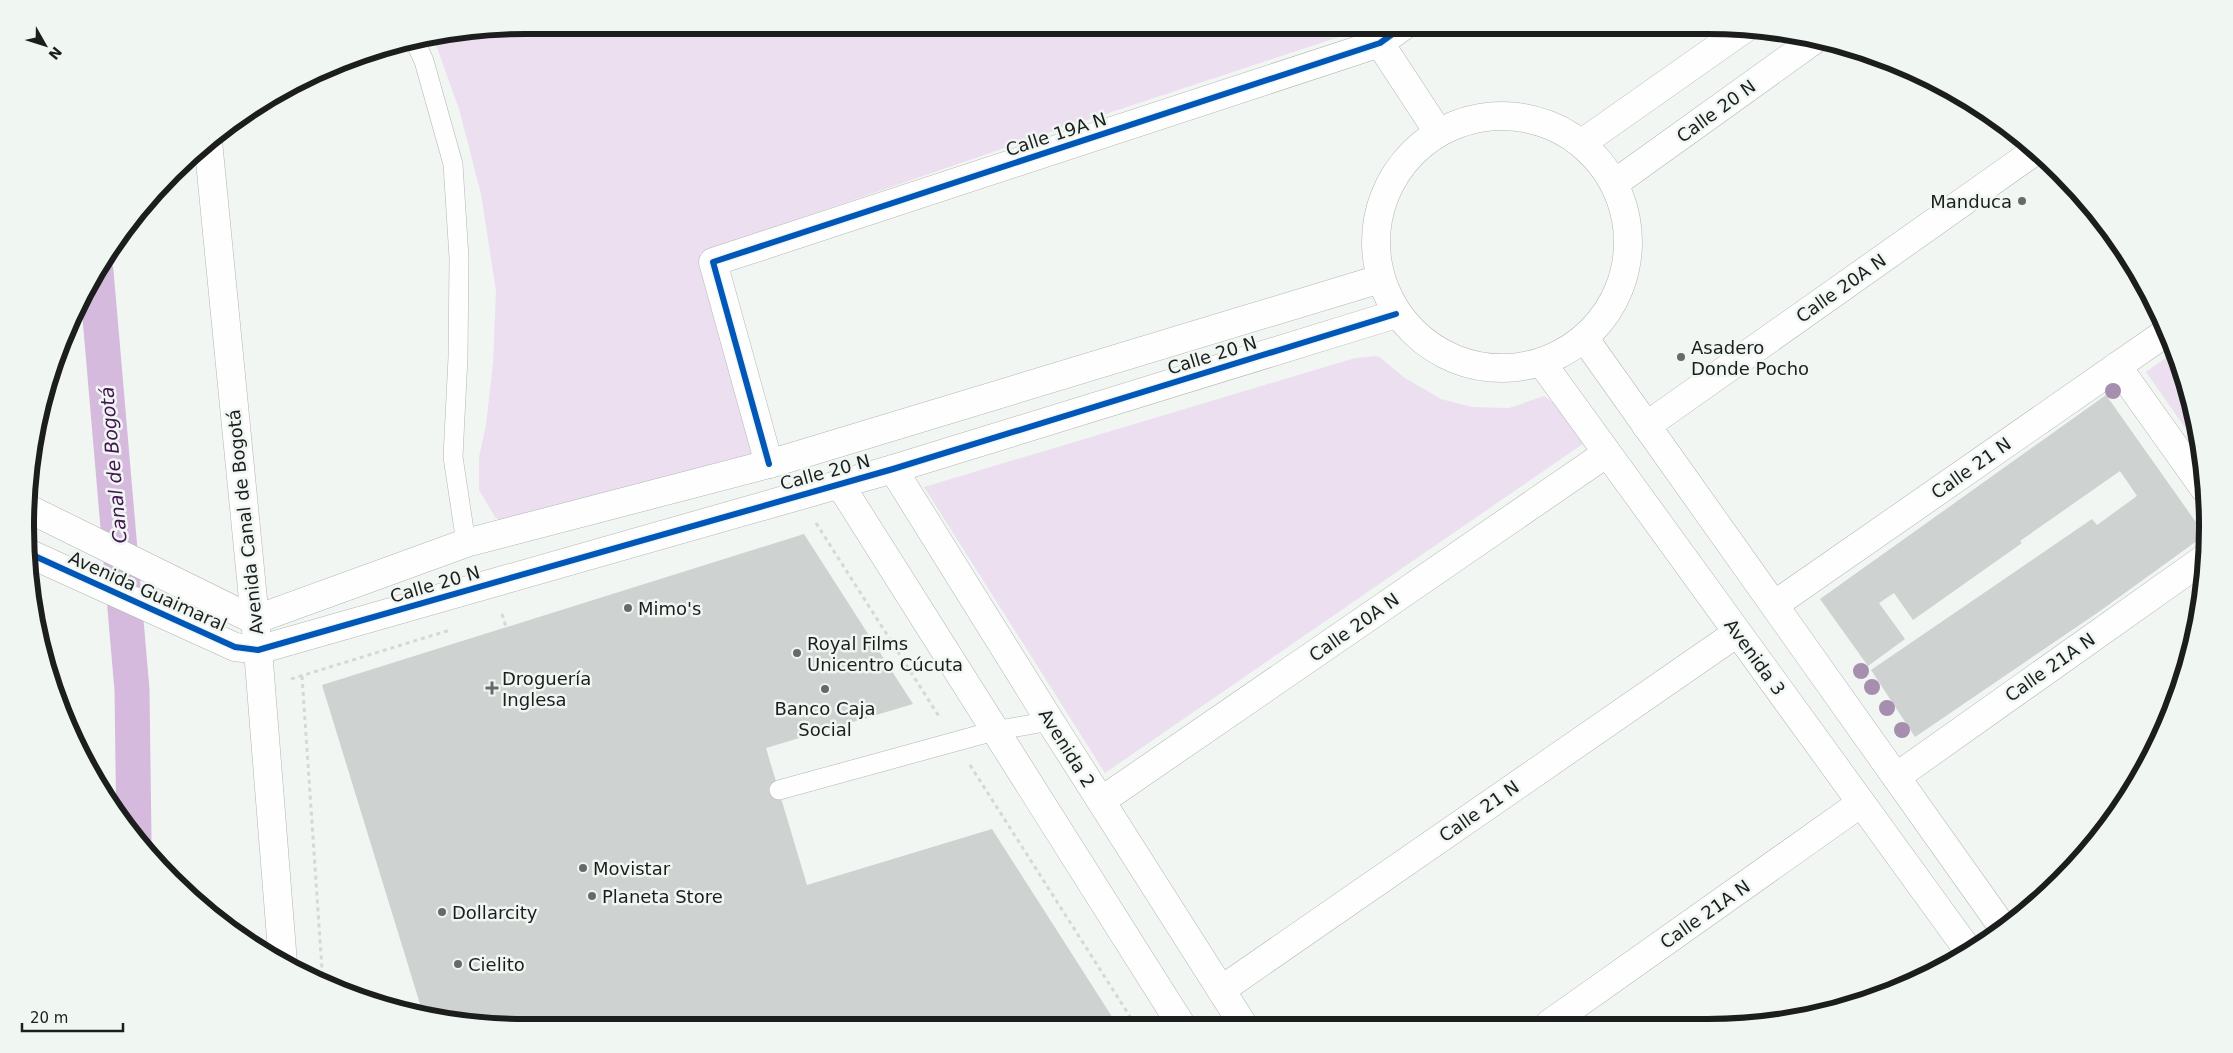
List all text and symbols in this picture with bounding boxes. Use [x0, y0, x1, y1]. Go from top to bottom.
north arrow [20, 20, 70, 70]
text: N [45, 44, 65, 63]
street label: Calle 20 N [1672, 75, 1760, 147]
street label: Calle 19A N [1003, 108, 1109, 160]
place label: Manduca [1930, 191, 2012, 212]
marker: Manduca [2016, 195, 2028, 207]
street label: Calle 20A N [1792, 249, 1890, 327]
street label: Calle 20 N [1165, 331, 1259, 379]
place label: Asadero Donde Pocho [1691, 337, 1809, 379]
marker: Asadero Donde Pocho [1675, 351, 1687, 363]
water label: Canal de Bogotá [95, 386, 131, 544]
street label: Avenida Canal de Bogotá [223, 408, 267, 636]
street label: Calle 21 N [1927, 433, 2015, 503]
street label: Calle 20 N [778, 450, 872, 494]
street label: Avenida Guaimaral [66, 547, 230, 635]
street label: Calle 20 N [388, 561, 482, 607]
street label: Calle 20A N [1305, 588, 1403, 666]
place label: Mimo's [638, 598, 701, 619]
marker: Mimo's [622, 602, 634, 614]
street label: Avenida 3 [1720, 615, 1790, 699]
street label: Calle 21A N [2001, 628, 2099, 706]
place label: Royal Films Unicentro Cúcuta [807, 633, 963, 675]
marker: Royal Films Unicentro Cúcuta [791, 647, 803, 659]
place label: Droguería Inglesa [502, 668, 591, 710]
marker: Droguería Inglesa [486, 682, 498, 694]
marker: Banco Caja Social [819, 683, 831, 695]
place label: Banco Caja Social [774, 698, 876, 740]
street label: Avenida 2 [1035, 705, 1099, 791]
street label: Calle 21 N [1435, 776, 1523, 846]
place label: Movistar [593, 858, 671, 879]
marker: Movistar [577, 862, 589, 874]
street label: Calle 21A N [1656, 875, 1754, 953]
place label: Planeta Store [602, 886, 723, 907]
marker: Planeta Store [586, 890, 598, 902]
place label: Dollarcity [452, 902, 538, 923]
marker: Dollarcity [436, 906, 448, 918]
place label: Cielito [468, 954, 525, 975]
marker: Cielito [452, 958, 464, 970]
scale bar [22, 1000, 124, 1032]
text: 20 m [30, 1009, 68, 1027]

